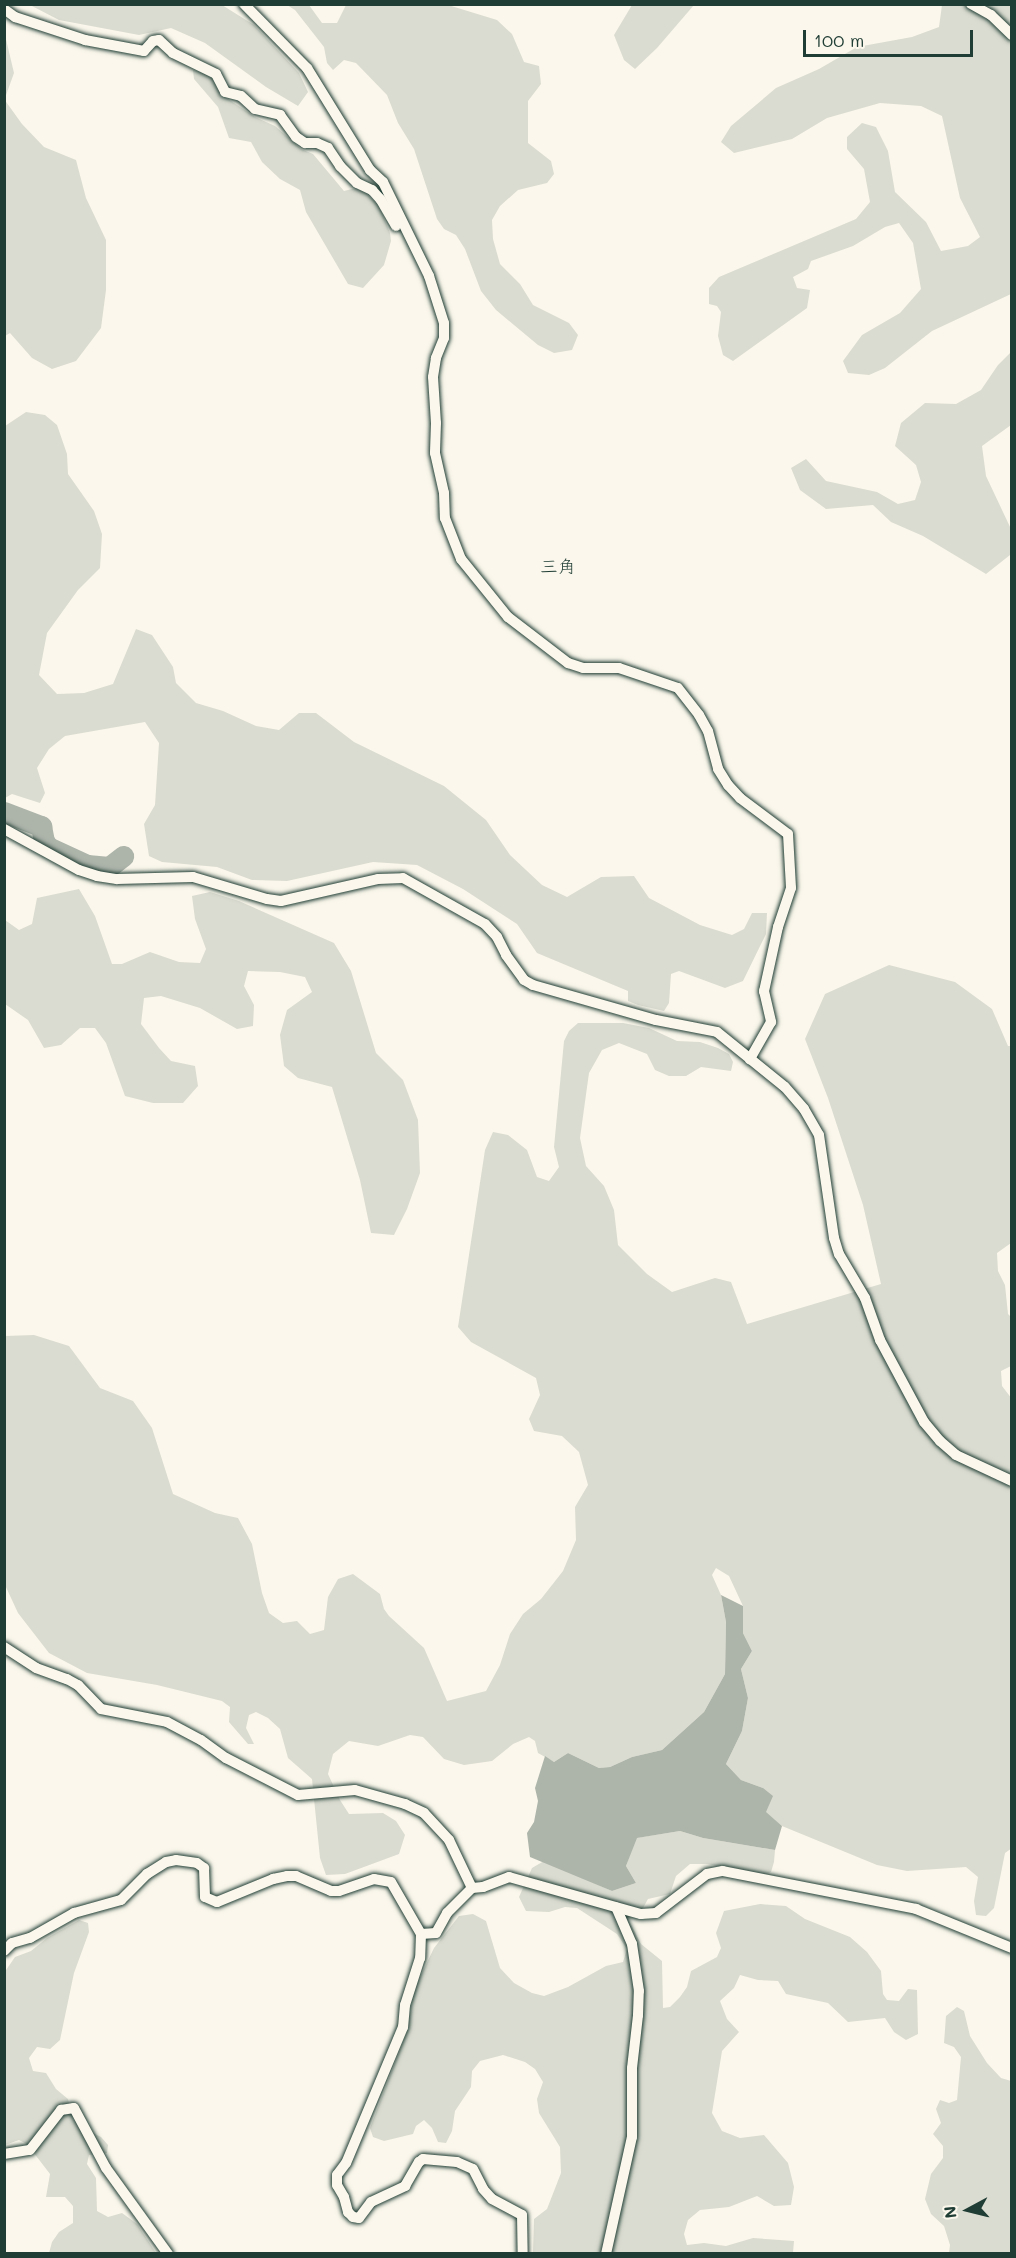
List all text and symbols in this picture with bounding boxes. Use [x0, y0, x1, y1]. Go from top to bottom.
scale bar [806, 18, 976, 56]
text: 100 m [814, 28, 864, 52]
district label: 三角 [540, 555, 576, 577]
north arrow [938, 2180, 998, 2240]
text: N [938, 2205, 961, 2220]

